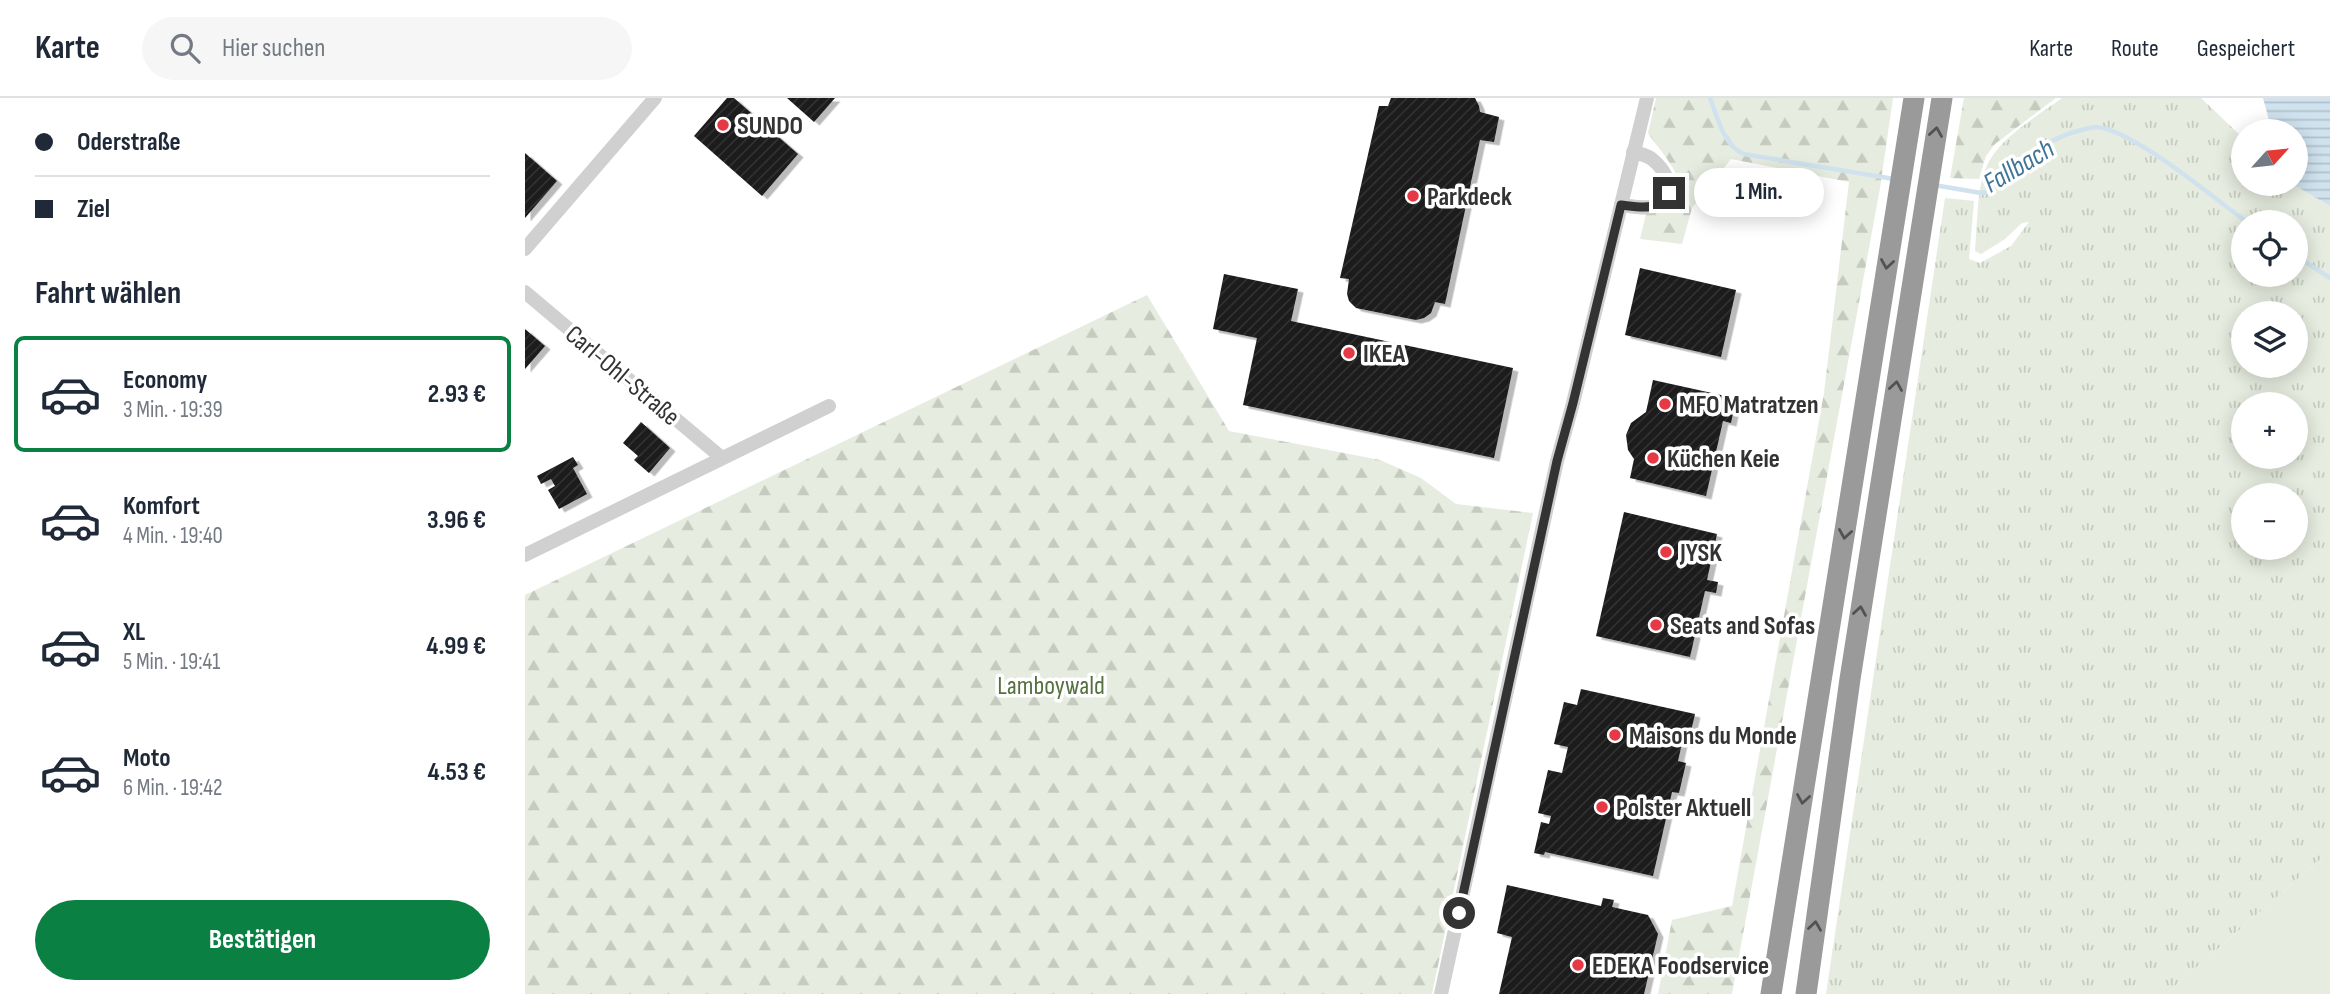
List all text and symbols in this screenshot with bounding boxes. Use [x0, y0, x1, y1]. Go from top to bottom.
search box [142, 17, 632, 80]
text: Karte [35, 28, 100, 68]
icon: search [166, 29, 204, 67]
text: Hier suchen [222, 33, 325, 64]
text: Karte [2029, 34, 2073, 63]
text: Route [2111, 34, 2159, 63]
text: Gespeichert [2197, 34, 2295, 63]
place label: SUNDO [737, 111, 803, 142]
marker: SUNDO [715, 117, 731, 133]
north arrow [2231, 119, 2308, 196]
map controls [2231, 119, 2308, 560]
one-way arrow [1928, 126, 1943, 138]
text: Oderstraße [77, 127, 181, 158]
water label: Fallbach [1977, 132, 2060, 200]
callout: 1 Min. [1693, 168, 1823, 217]
route end [1653, 177, 1685, 209]
text: 1 Min. [1735, 178, 1783, 206]
place label: Parkdeck [1427, 182, 1512, 213]
marker: Parkdeck [1405, 188, 1421, 204]
text: Ziel [77, 194, 110, 225]
button: locate [2231, 210, 2308, 287]
one-way arrow [1880, 258, 1895, 270]
text: Fahrt wählen [35, 274, 181, 313]
button: layers [2231, 301, 2308, 378]
street label: Carl-Ohl-Straße [559, 319, 686, 433]
place label: IKEA [1363, 339, 1406, 370]
marker: IKEA [1341, 345, 1357, 361]
icon: car [39, 363, 102, 426]
text: Economy [123, 365, 207, 396]
text: 2.93 € [428, 379, 486, 410]
one-way arrow [1888, 381, 1903, 392]
place label: MFO Matratzen [1679, 390, 1819, 421]
button: + [2231, 392, 2308, 469]
text: 3 Min. · 19:39 [123, 396, 223, 424]
marker: MFO Matratzen [1657, 396, 1673, 412]
place label: Küchen Keie [1667, 444, 1780, 475]
marker: Küchen Keie [1645, 450, 1661, 466]
button: − [2231, 483, 2308, 560]
icon: car [39, 489, 102, 552]
text: Komfort [123, 491, 200, 522]
text: 3.96 € [427, 505, 486, 536]
text: 4 Min. · 19:40 [123, 522, 223, 550]
one-way arrow [1838, 528, 1853, 540]
place label: JYSK [1679, 538, 1722, 569]
marker: JYSK [1658, 544, 1674, 560]
one-way arrow [1852, 605, 1867, 617]
place label: Seats and Sofas [1670, 611, 1815, 642]
icon: car [39, 615, 102, 678]
text: XL [123, 617, 145, 648]
marker: Seats and Sofas [1648, 617, 1664, 633]
text: 4.99 € [426, 631, 486, 662]
text: 5 Min. · 19:41 [123, 648, 220, 676]
park label: Lamboywald [997, 671, 1105, 702]
place label: Maisons du Monde [1629, 721, 1797, 752]
marker: Maisons du Monde [1607, 727, 1623, 743]
icon: car [39, 741, 102, 804]
text: Moto [123, 743, 171, 774]
text: 4.53 € [428, 757, 486, 788]
text: 6 Min. · 19:42 [123, 774, 223, 802]
place label: Polster Aktuell [1616, 793, 1751, 824]
one-way arrow [1796, 793, 1811, 805]
marker: Polster Aktuell [1594, 799, 1610, 815]
route start [1443, 897, 1475, 929]
button: Bestätigen [35, 900, 490, 980]
one-way arrow [1807, 921, 1822, 932]
place label: EDEKA Foodservice [1592, 951, 1769, 982]
marker: EDEKA Foodservice [1570, 957, 1586, 973]

